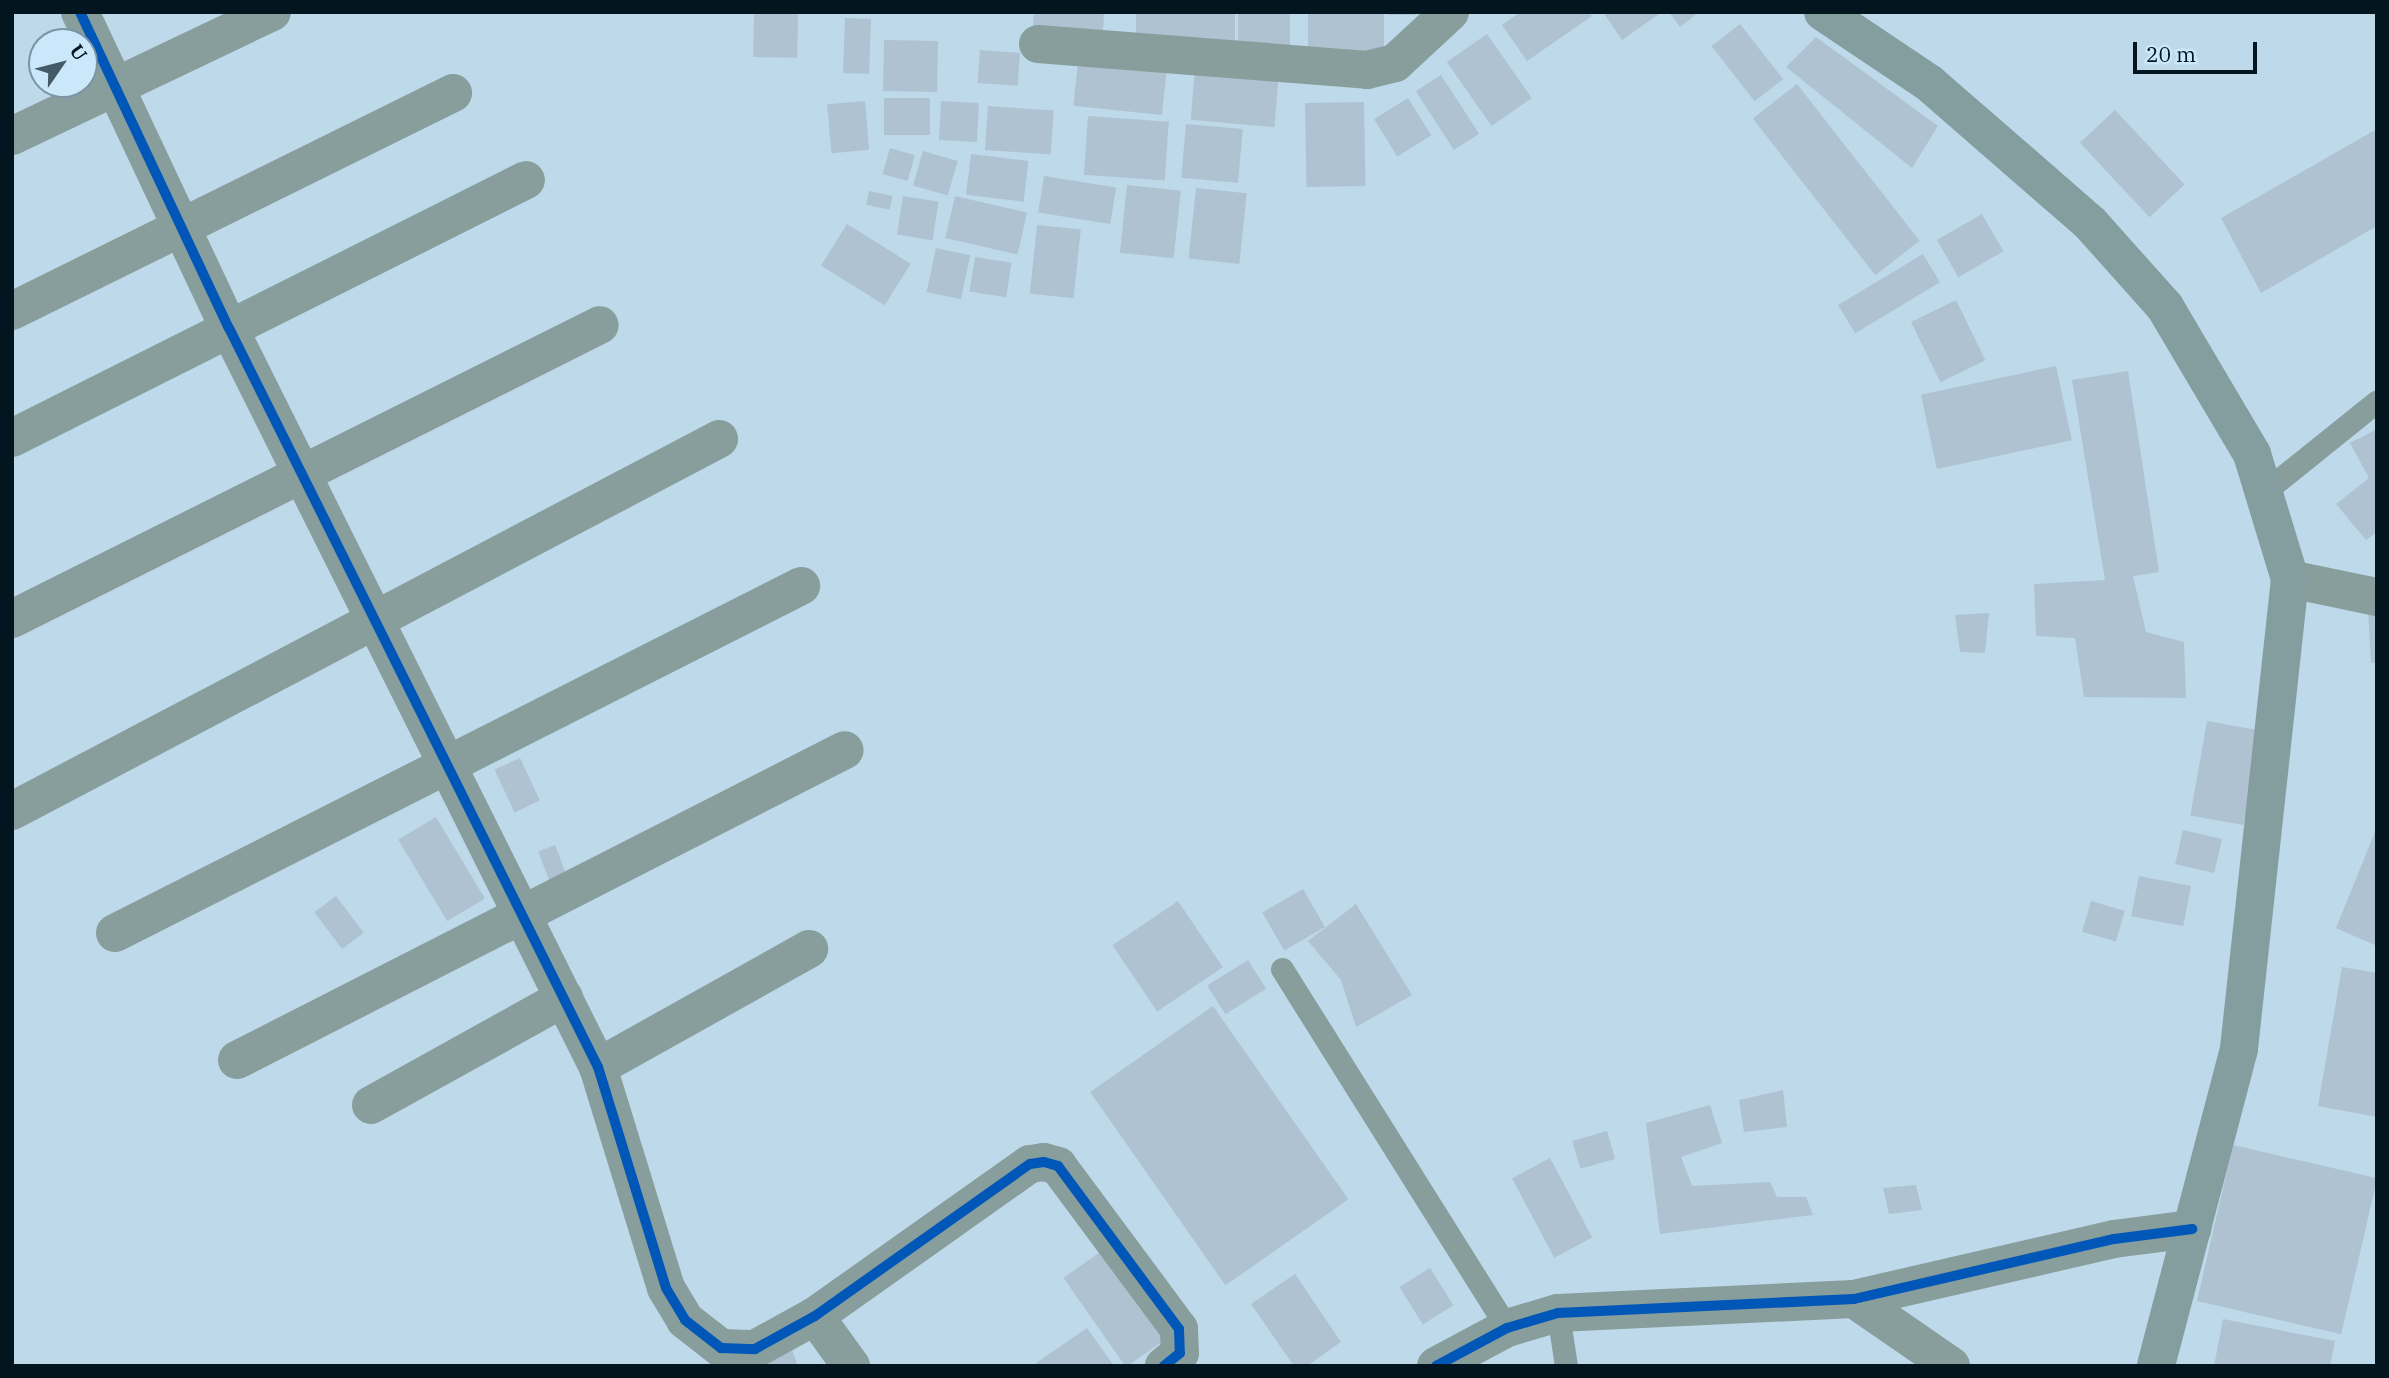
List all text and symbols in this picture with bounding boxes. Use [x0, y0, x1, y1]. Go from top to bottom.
north arrow [28, 28, 98, 98]
scale bar [2137, 28, 2261, 72]
text: U [65, 39, 93, 65]
text: 20 m [2146, 40, 2196, 68]

